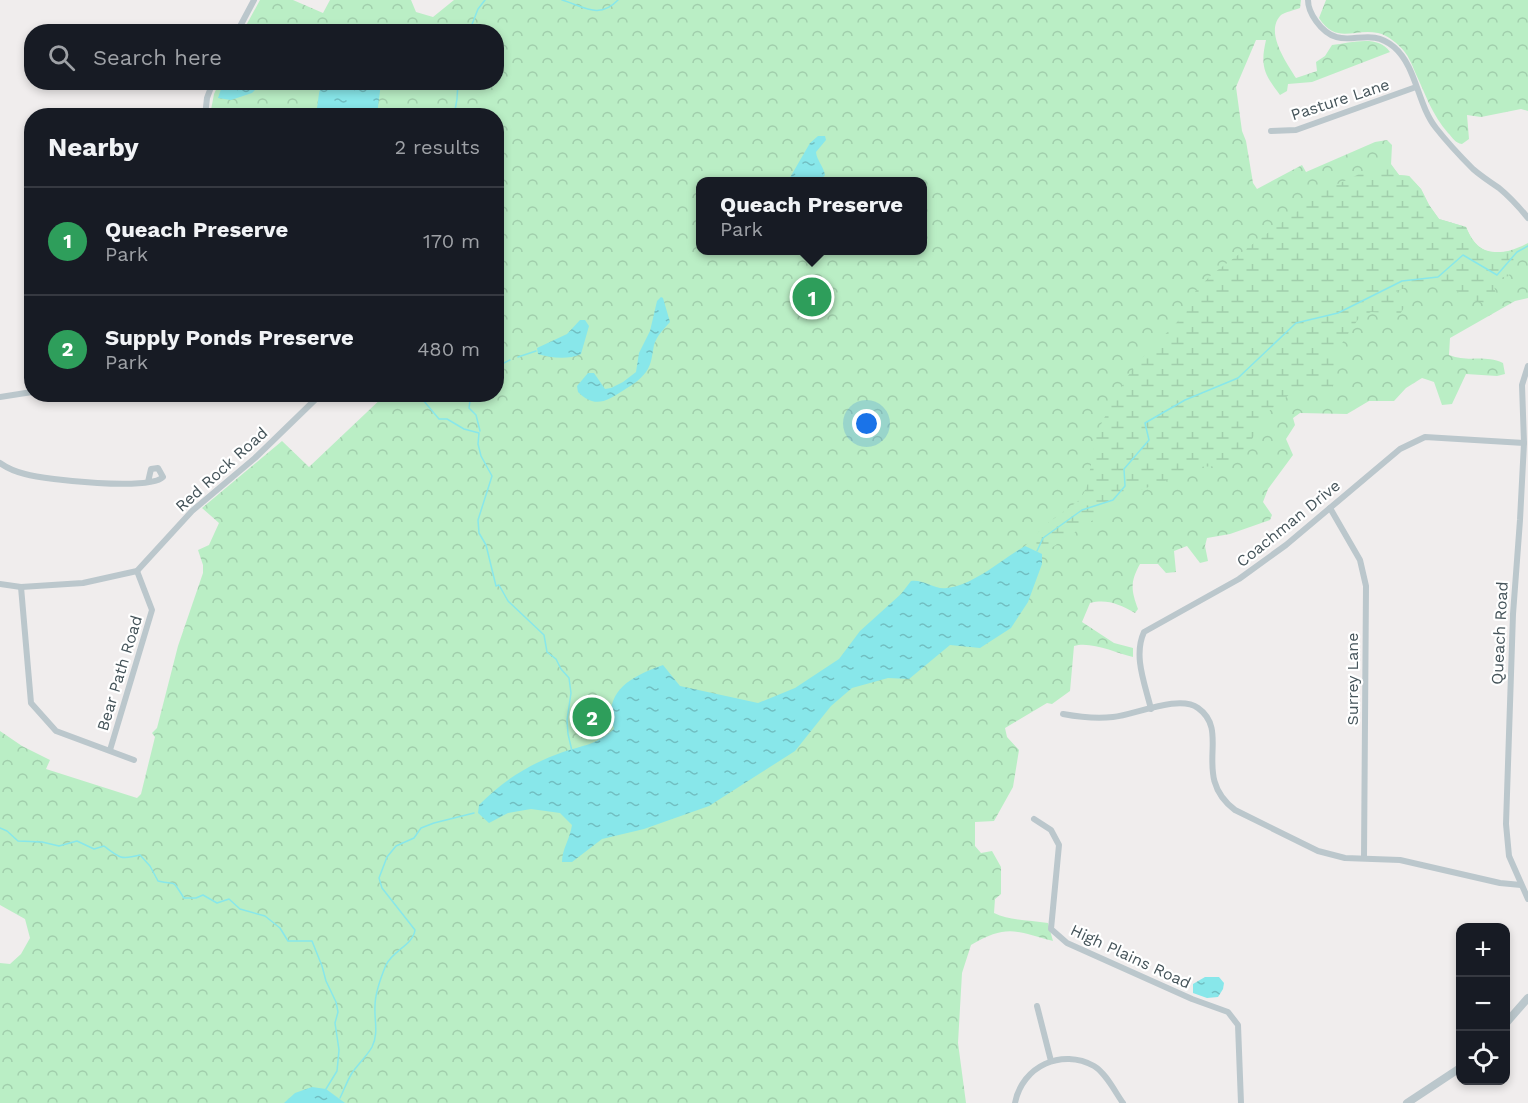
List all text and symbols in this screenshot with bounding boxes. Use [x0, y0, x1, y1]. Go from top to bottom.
search box [24, 24, 504, 90]
icon: search [45, 41, 78, 74]
text: Search here [93, 45, 222, 70]
street label: Pasture Lane [1288, 75, 1392, 124]
text: Nearby [48, 132, 139, 162]
text: 2 results [395, 135, 480, 159]
popup [696, 177, 927, 255]
text: Queach Preserve [720, 192, 903, 217]
text: Queach Preserve [105, 217, 288, 242]
text: Park [720, 217, 763, 241]
text: 1 [63, 229, 72, 253]
text: 170 m [423, 229, 480, 253]
text: Park [105, 242, 148, 266]
pin: 1 [792, 274, 832, 320]
text: Supply Ponds Preserve [105, 325, 354, 350]
text: 2 [62, 337, 73, 361]
text: 480 m [417, 337, 480, 361]
text: Park [105, 350, 148, 374]
your location [852, 409, 881, 438]
street label: Red Rock Road [171, 423, 271, 516]
street label: Coachman Drive [1233, 476, 1344, 571]
street label: Queach Road [1487, 581, 1512, 685]
street label: Bear Path Road [93, 613, 146, 733]
street label: Surrey Lane [1343, 633, 1362, 725]
pin: 2 [572, 694, 612, 740]
street label: High Plains Road [1068, 920, 1194, 993]
map controls [1456, 923, 1510, 1085]
button: + [1456, 923, 1510, 977]
button: − [1456, 977, 1510, 1031]
button: locate [1456, 1031, 1510, 1085]

